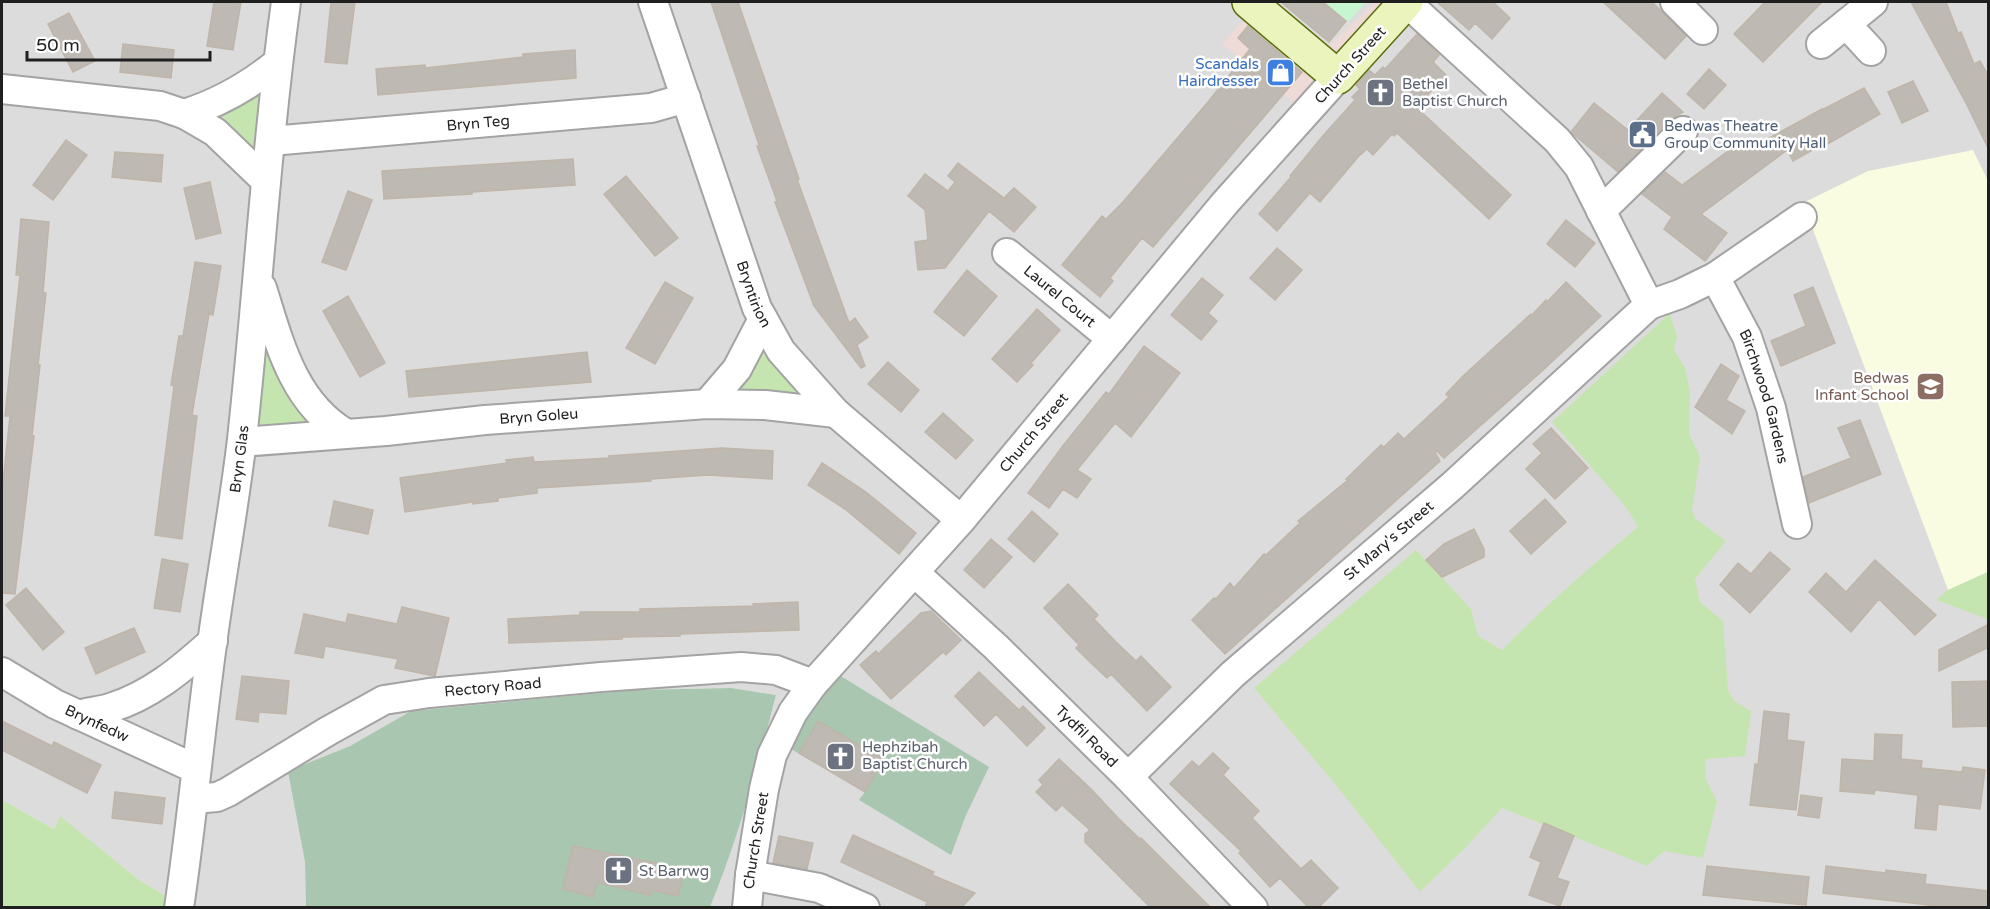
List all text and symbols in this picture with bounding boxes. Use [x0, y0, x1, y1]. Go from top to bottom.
street label: Church Street [1311, 22, 1390, 107]
scale bar [27, 24, 210, 62]
text: 50 m [36, 34, 80, 56]
place label: Scandals Hairdresser [1178, 55, 1259, 90]
shop icon: Scandals Hairdresser [1264, 57, 1296, 89]
place label: Bethel Baptist Church [1402, 75, 1508, 110]
church icon: Bethel Baptist Church [1365, 77, 1397, 109]
street label: Bryn Teg [446, 111, 511, 135]
place label: Bedwas Theatre Group Community Hall [1664, 117, 1826, 152]
public building icon: Bedwas Theatre Group Community Hall [1627, 119, 1659, 151]
street label: Bryntirion [733, 258, 775, 331]
street label: Laurel Court [1020, 261, 1099, 331]
street label: Birchwood Gardens [1735, 326, 1792, 465]
place label: Bedwas Infant School [1815, 369, 1909, 404]
school or university icon: Bedwas Infant School [1914, 371, 1946, 403]
street label: Church Street [995, 389, 1072, 476]
street label: Bryn Goleu [499, 404, 579, 428]
street label: Bryn Glas [226, 424, 252, 494]
street label: St Mary's Street [1340, 497, 1437, 584]
street label: Rectory Road [444, 674, 542, 701]
street label: Brynfedw [62, 701, 132, 746]
street label: Tydfil Road [1052, 702, 1122, 771]
place label: Hephzibah Baptist Church [862, 738, 968, 773]
church icon: Hephzibah Baptist Church [825, 740, 857, 772]
street label: Church Street [740, 790, 772, 890]
church icon: St Barrwg [602, 855, 634, 887]
place label: St Barrwg [639, 862, 709, 880]

